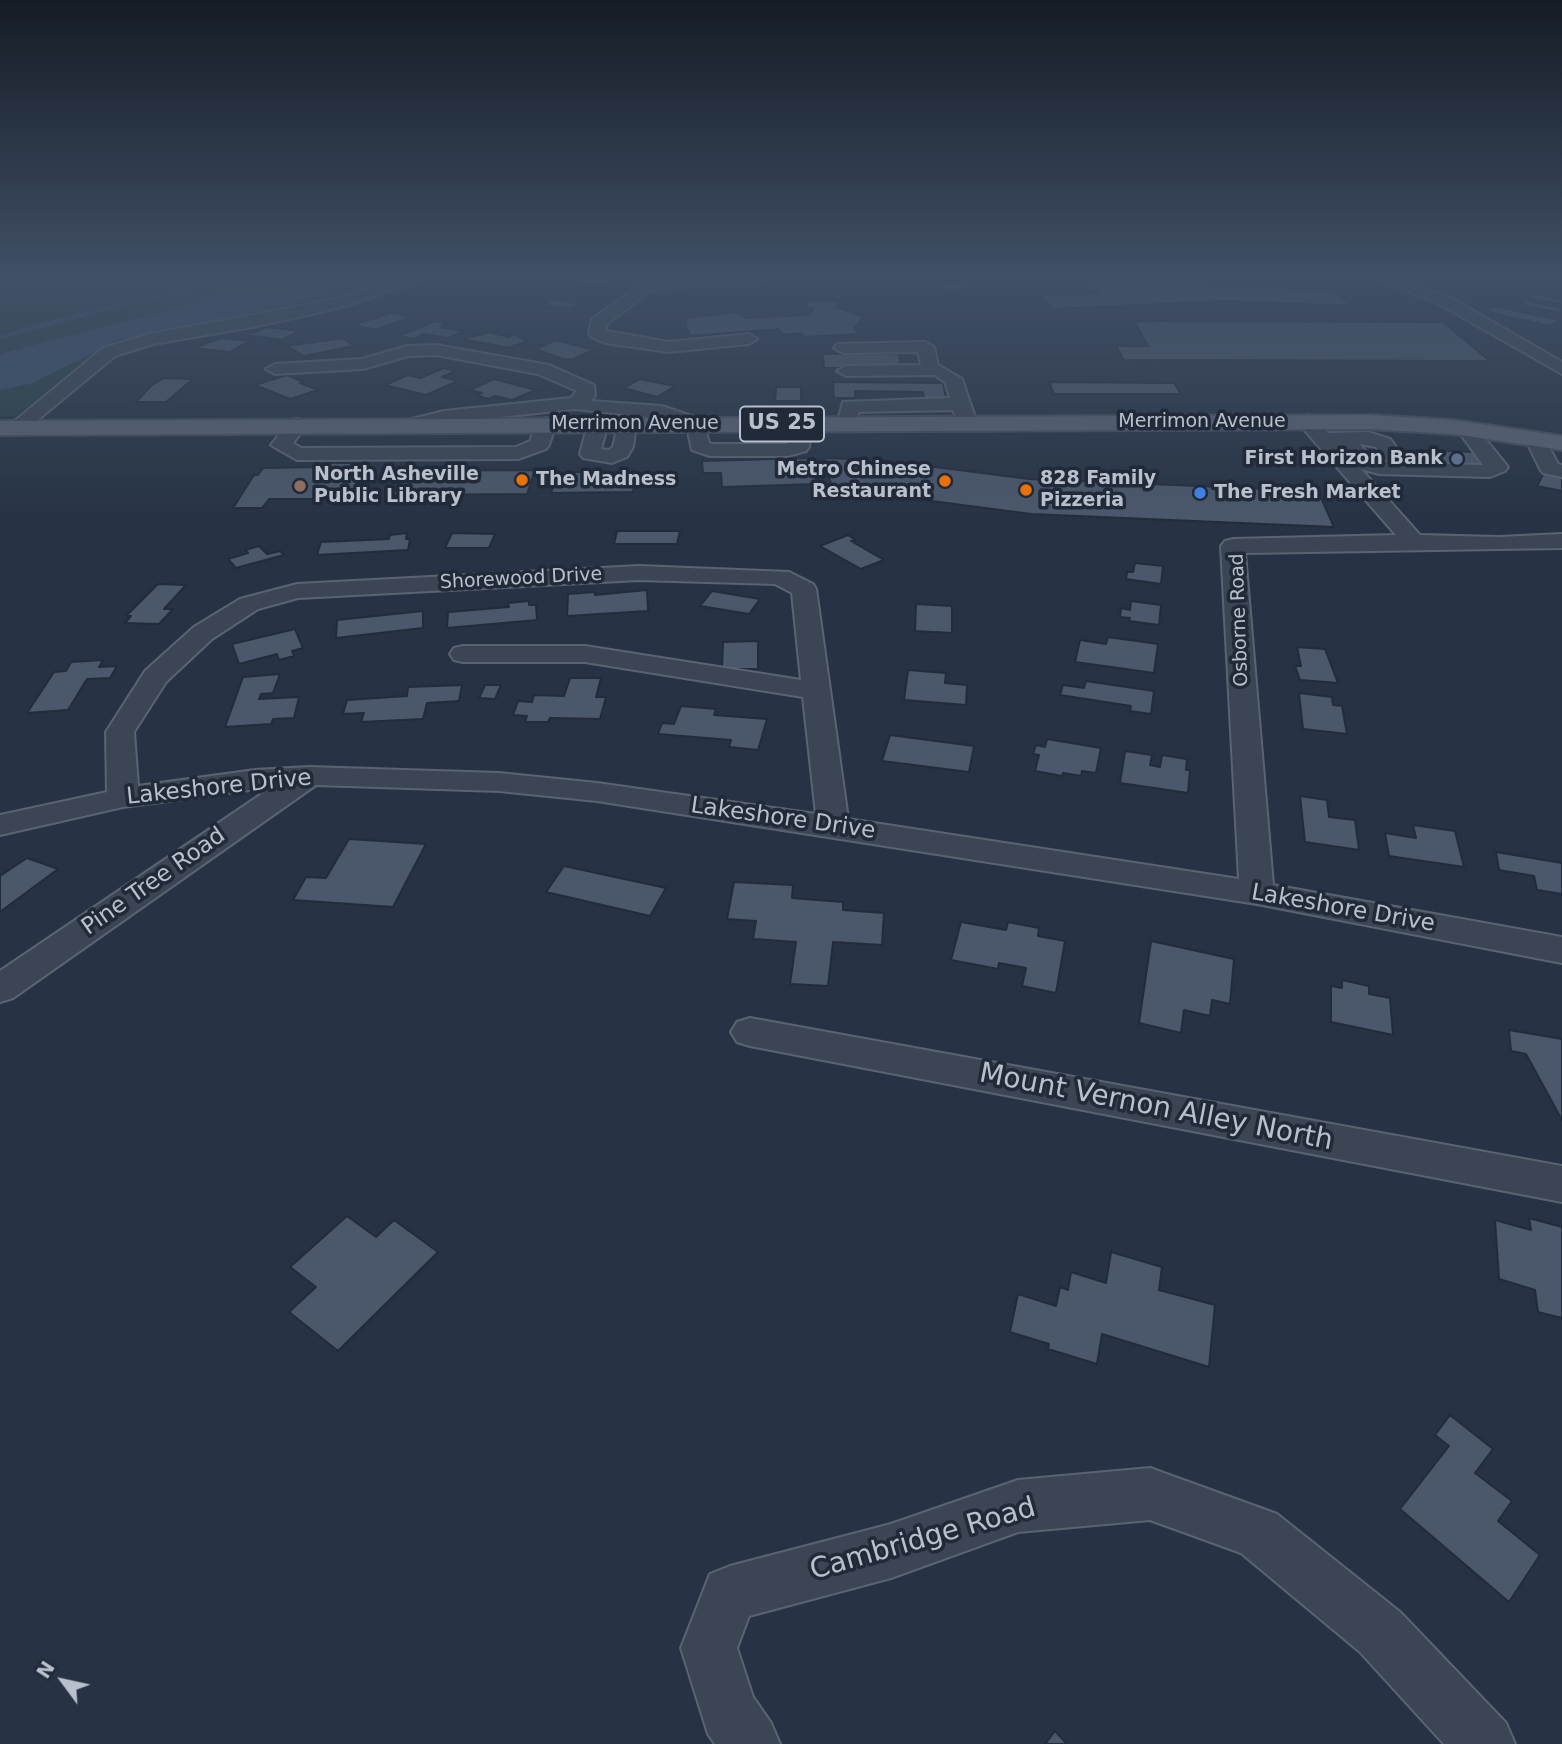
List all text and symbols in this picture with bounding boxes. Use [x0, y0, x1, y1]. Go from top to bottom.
road number: US 25 [740, 406, 824, 442]
street label: Merrimon Avenue [1118, 411, 1286, 433]
street label: Merrimon Avenue [551, 413, 719, 435]
place label: First Horizon Bank [1245, 448, 1443, 470]
marker: First Horizon Bank [1449, 451, 1465, 467]
place label: Metro Chinese Restaurant [776, 459, 931, 503]
place label: North Asheville Public Library [314, 464, 479, 508]
place label: 828 Family Pizzeria [1040, 468, 1156, 512]
place label: The Madness [536, 469, 676, 491]
marker: The Madness [514, 472, 530, 488]
marker: Metro Chinese Restaurant [937, 473, 953, 489]
marker: North Asheville Public Library [292, 478, 308, 494]
marker: 828 Family Pizzeria [1018, 482, 1034, 498]
place label: The Fresh Market [1214, 482, 1401, 504]
marker: The Fresh Market [1192, 485, 1208, 501]
street label: Osborne Road [1226, 553, 1254, 687]
street label: Shorewood Drive [439, 563, 603, 595]
street label: Lakeshore Drive [125, 765, 313, 811]
street label: Lakeshore Drive [689, 792, 877, 846]
street label: Pine Tree Road [77, 822, 231, 942]
street label: Lakeshore Drive [1249, 879, 1437, 939]
street label: Mount Vernon Alley North [977, 1057, 1335, 1159]
street label: Cambridge Road [806, 1492, 1040, 1588]
north arrow [28, 1646, 98, 1716]
text: N [32, 1657, 59, 1682]

